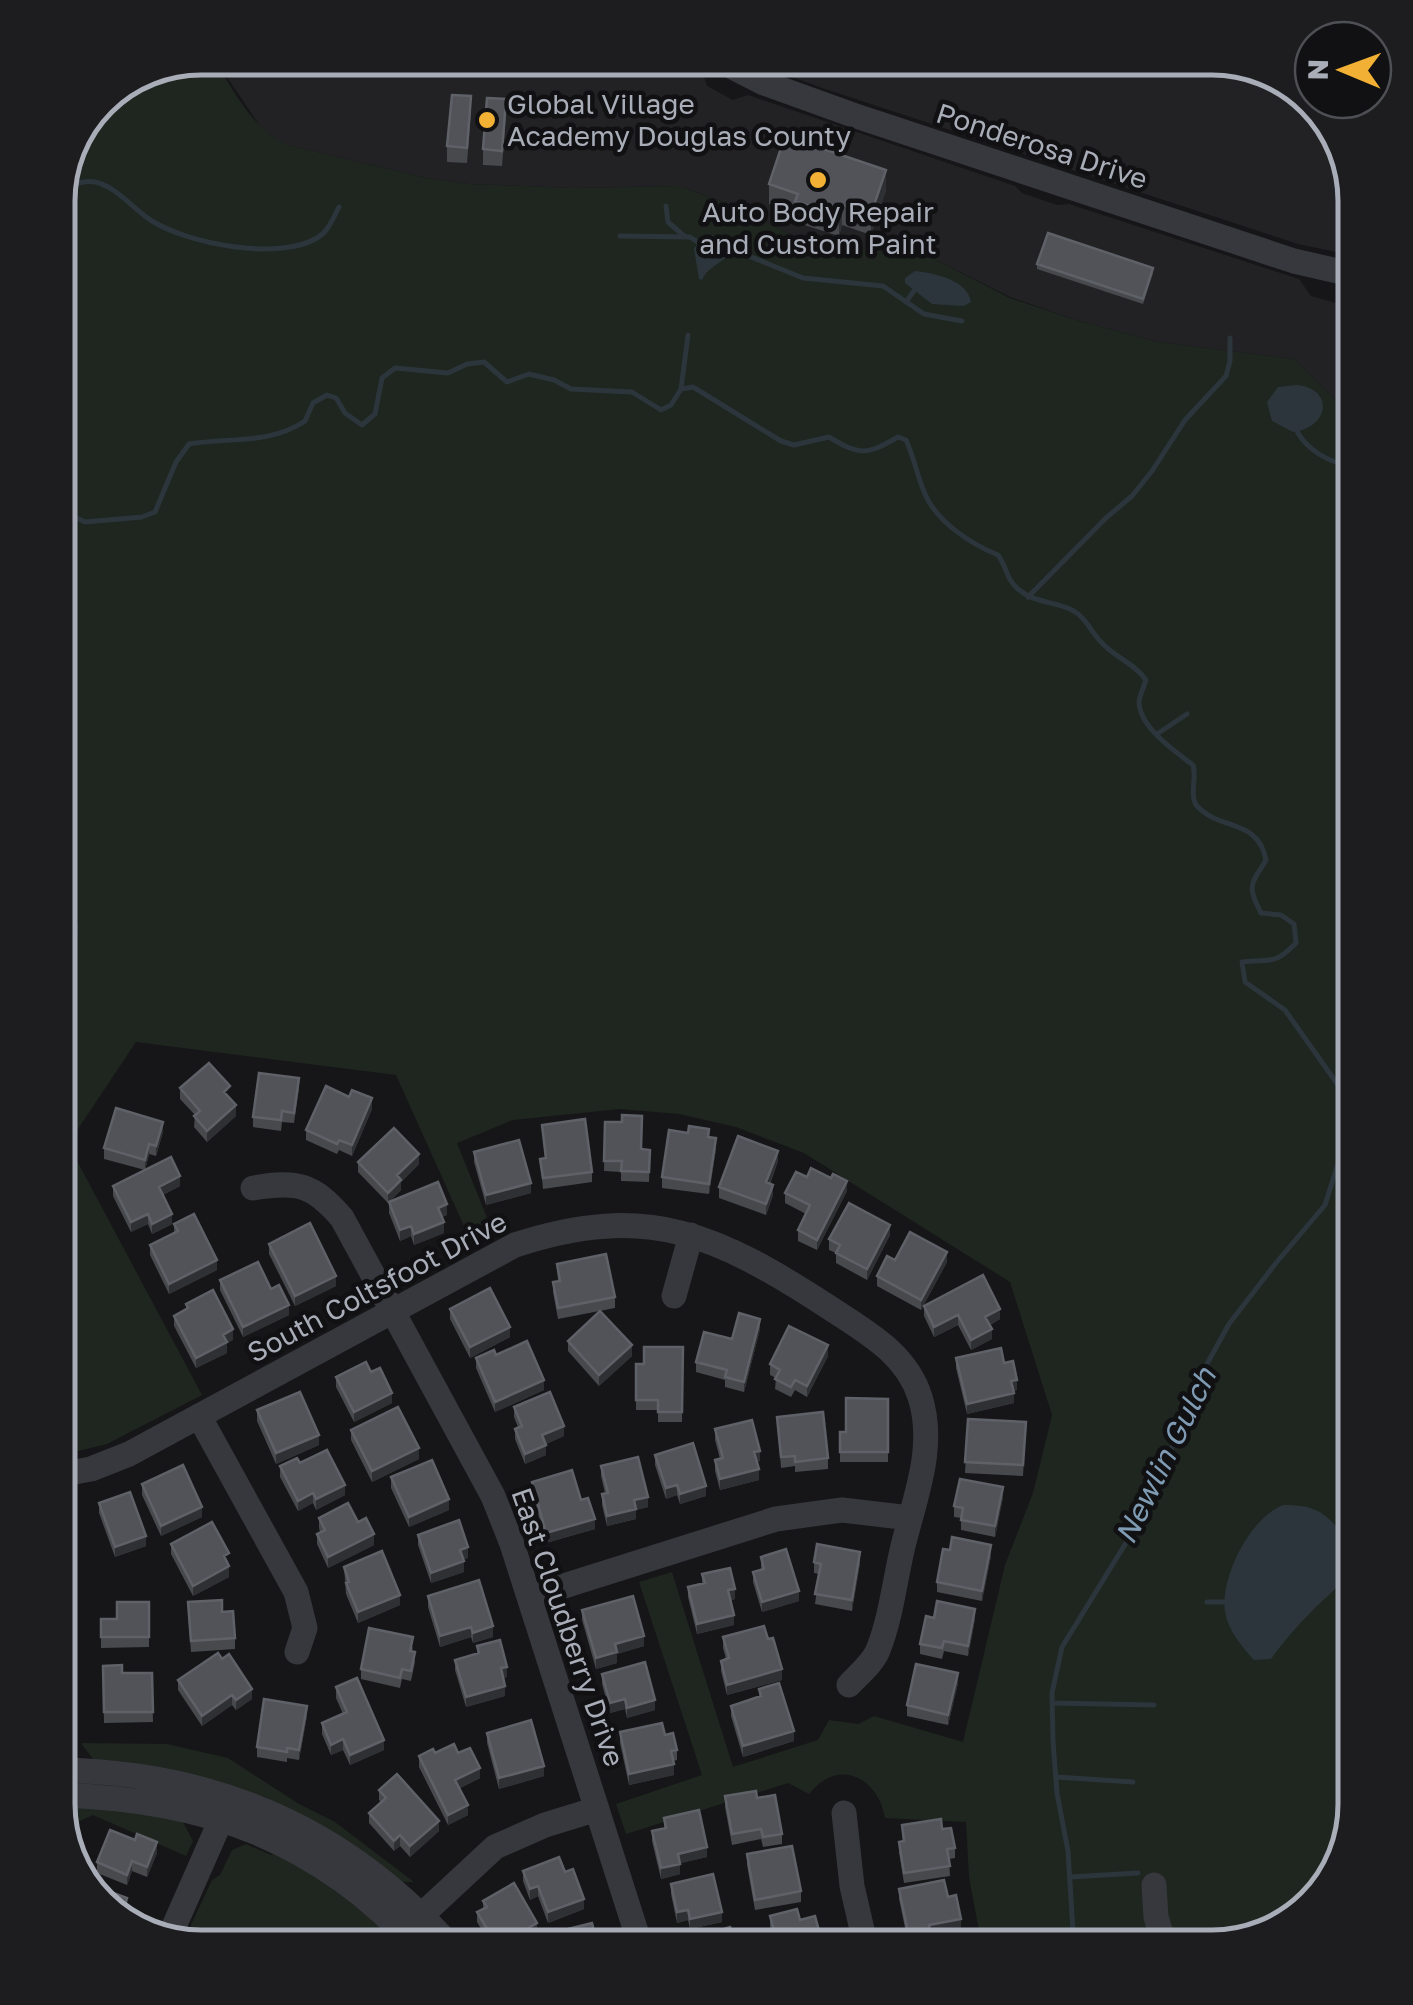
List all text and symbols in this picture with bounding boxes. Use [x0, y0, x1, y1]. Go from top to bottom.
north arrow [1293, 20, 1393, 120]
text: N [1301, 59, 1334, 80]
place label: Global Village Academy Douglas County [507, 87, 852, 152]
street label: Ponderosa Drive [932, 96, 1152, 195]
marker: Global Village Academy Douglas County [476, 109, 498, 131]
marker: Auto Body Repair and Custom Paint [807, 169, 829, 191]
place label: Auto Body Repair and Custom Paint [699, 195, 937, 260]
street label: South Coltsfoot Drive [242, 1204, 512, 1369]
water label: Newlin Gulch [1107, 1360, 1224, 1549]
street label: East Cloudberry Drive [505, 1483, 632, 1771]

